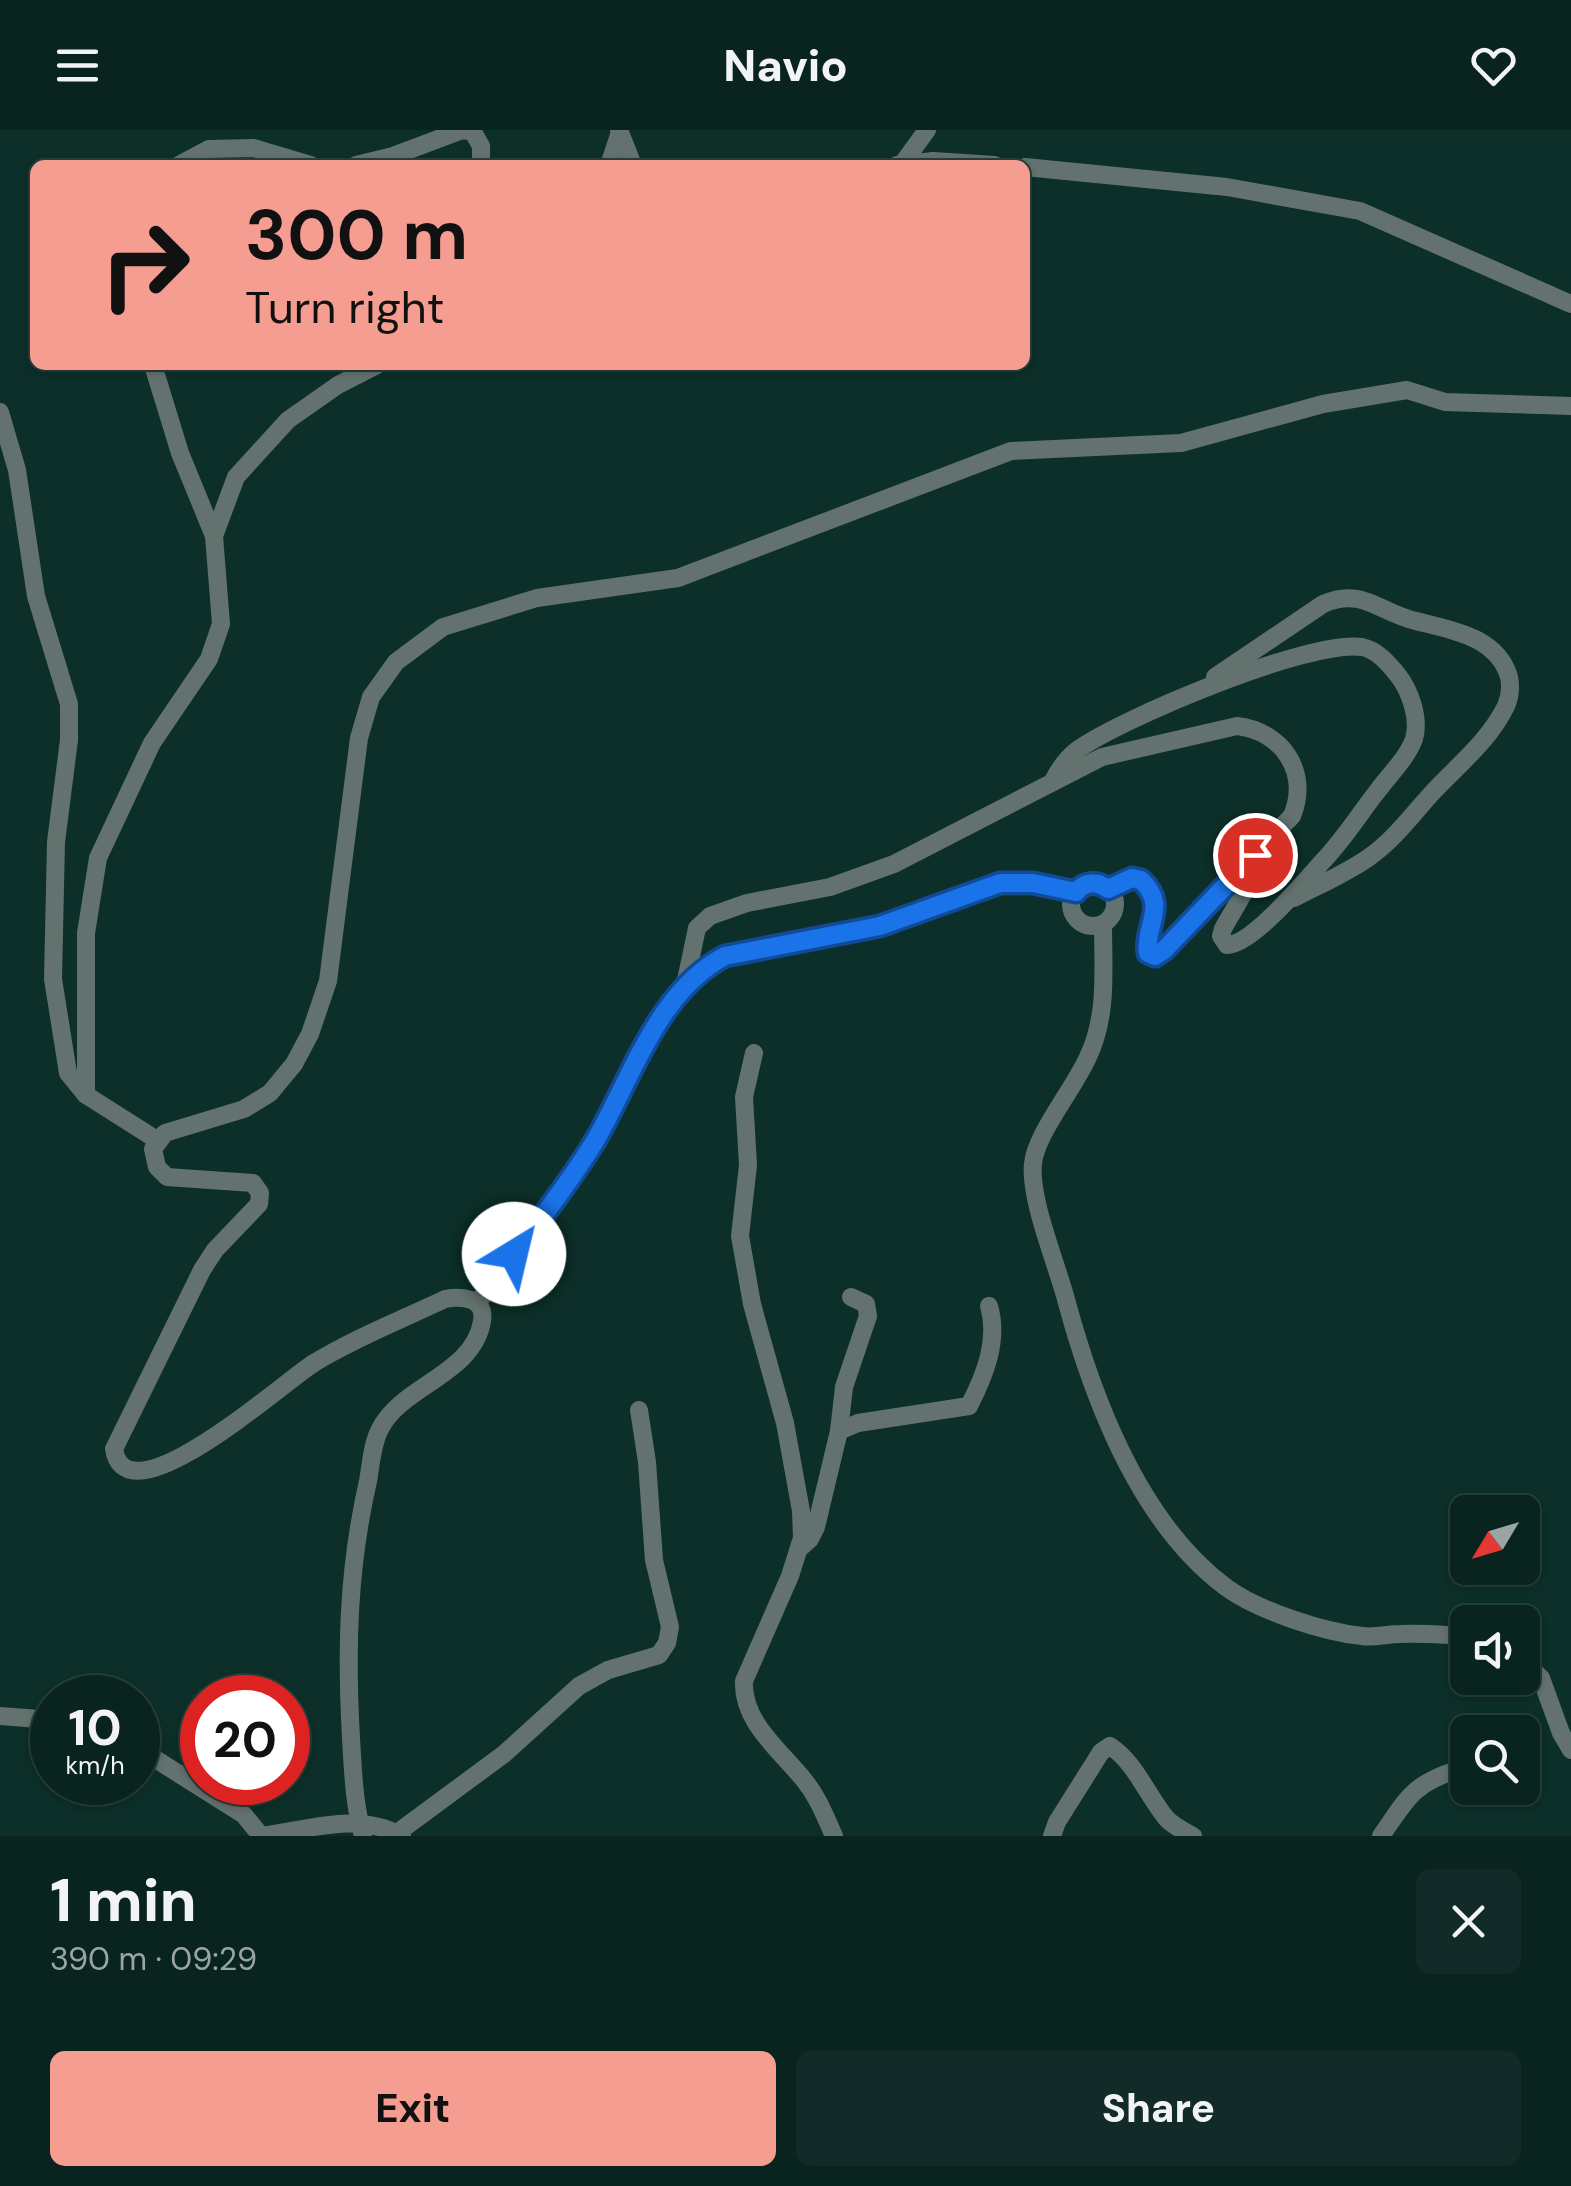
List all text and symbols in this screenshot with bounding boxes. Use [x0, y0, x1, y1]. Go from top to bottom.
text: Navio [723, 36, 848, 95]
icon: menu [50, 38, 105, 93]
icon: heart [1466, 38, 1521, 93]
text: 300 m [245, 190, 468, 281]
icon: right [80, 200, 210, 330]
text: Turn right [245, 278, 444, 337]
pin [1213, 813, 1298, 898]
icon: arrive [1228, 828, 1283, 883]
position arrow [462, 1202, 566, 1306]
north arrow [1450, 1495, 1540, 1585]
map controls [1450, 1495, 1540, 1805]
button: sound [1450, 1605, 1540, 1695]
speed limit sign: 20 [180, 1675, 310, 1805]
text: 10 [68, 1695, 122, 1761]
button: search [1450, 1715, 1540, 1805]
text: km/h [65, 1749, 125, 1782]
text: 1 min [50, 1861, 197, 1940]
button: close [1416, 1869, 1521, 1974]
text: 390 m · 09:29 [50, 1938, 257, 1980]
button: Exit [50, 2051, 776, 2166]
button: Share [796, 2051, 1521, 2166]

